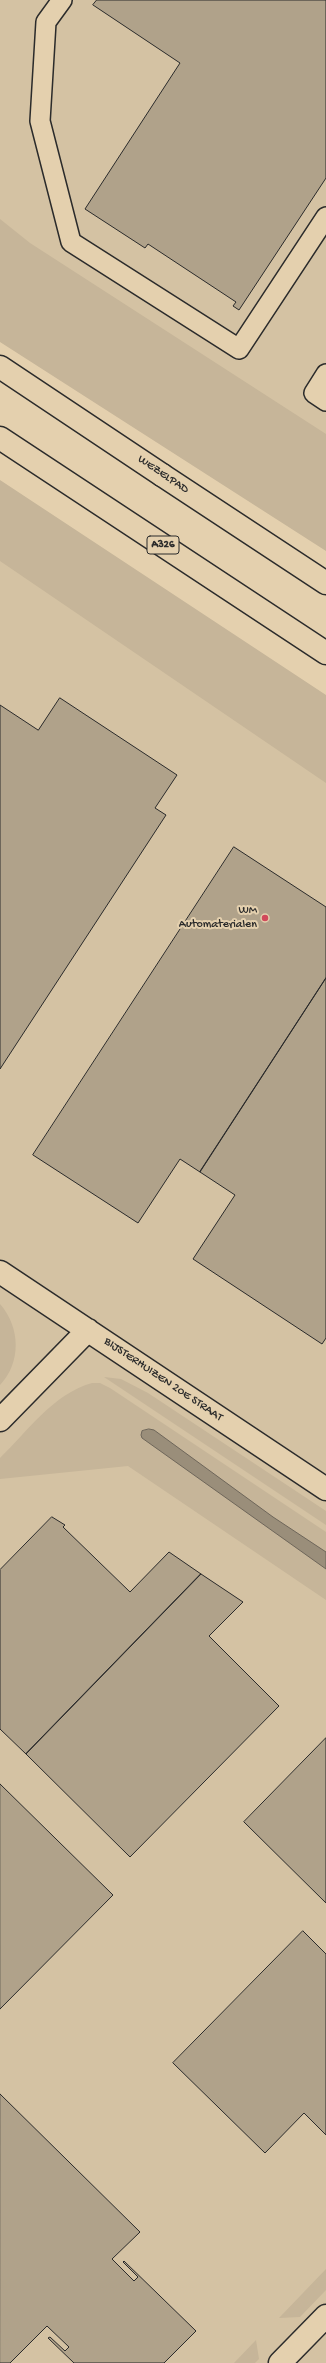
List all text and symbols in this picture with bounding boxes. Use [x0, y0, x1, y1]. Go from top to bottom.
street label: WEZELPAD [135, 453, 191, 497]
road number: A326 [147, 536, 179, 554]
place label: WM Automaterialen [179, 904, 257, 932]
marker: WM Automaterialen [260, 913, 270, 923]
street label: BIJSTERHUIZEN 20E STRAAT [101, 1335, 225, 1425]

